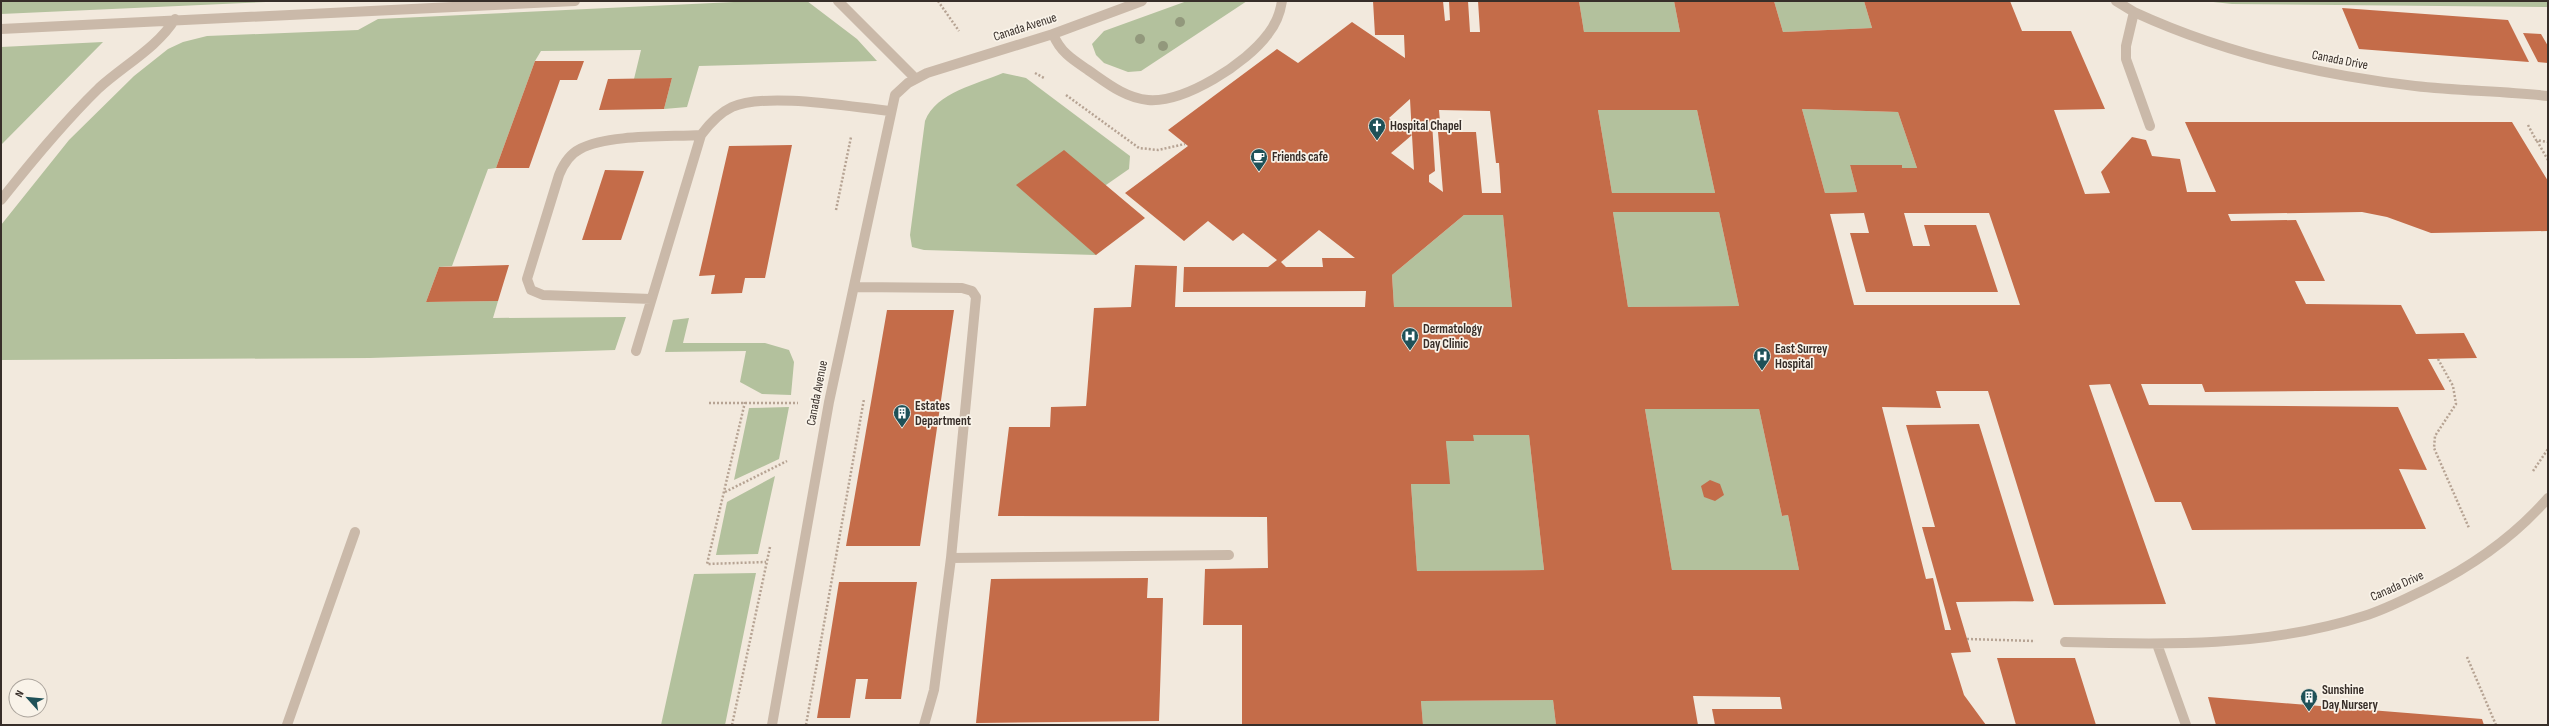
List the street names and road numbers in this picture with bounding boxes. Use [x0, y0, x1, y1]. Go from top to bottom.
street label: Canada Avenue [991, 9, 1059, 45]
street label: Canada Drive [2311, 47, 2369, 73]
street label: Canada Avenue [803, 359, 831, 427]
street label: Canada Drive [2368, 567, 2426, 605]

